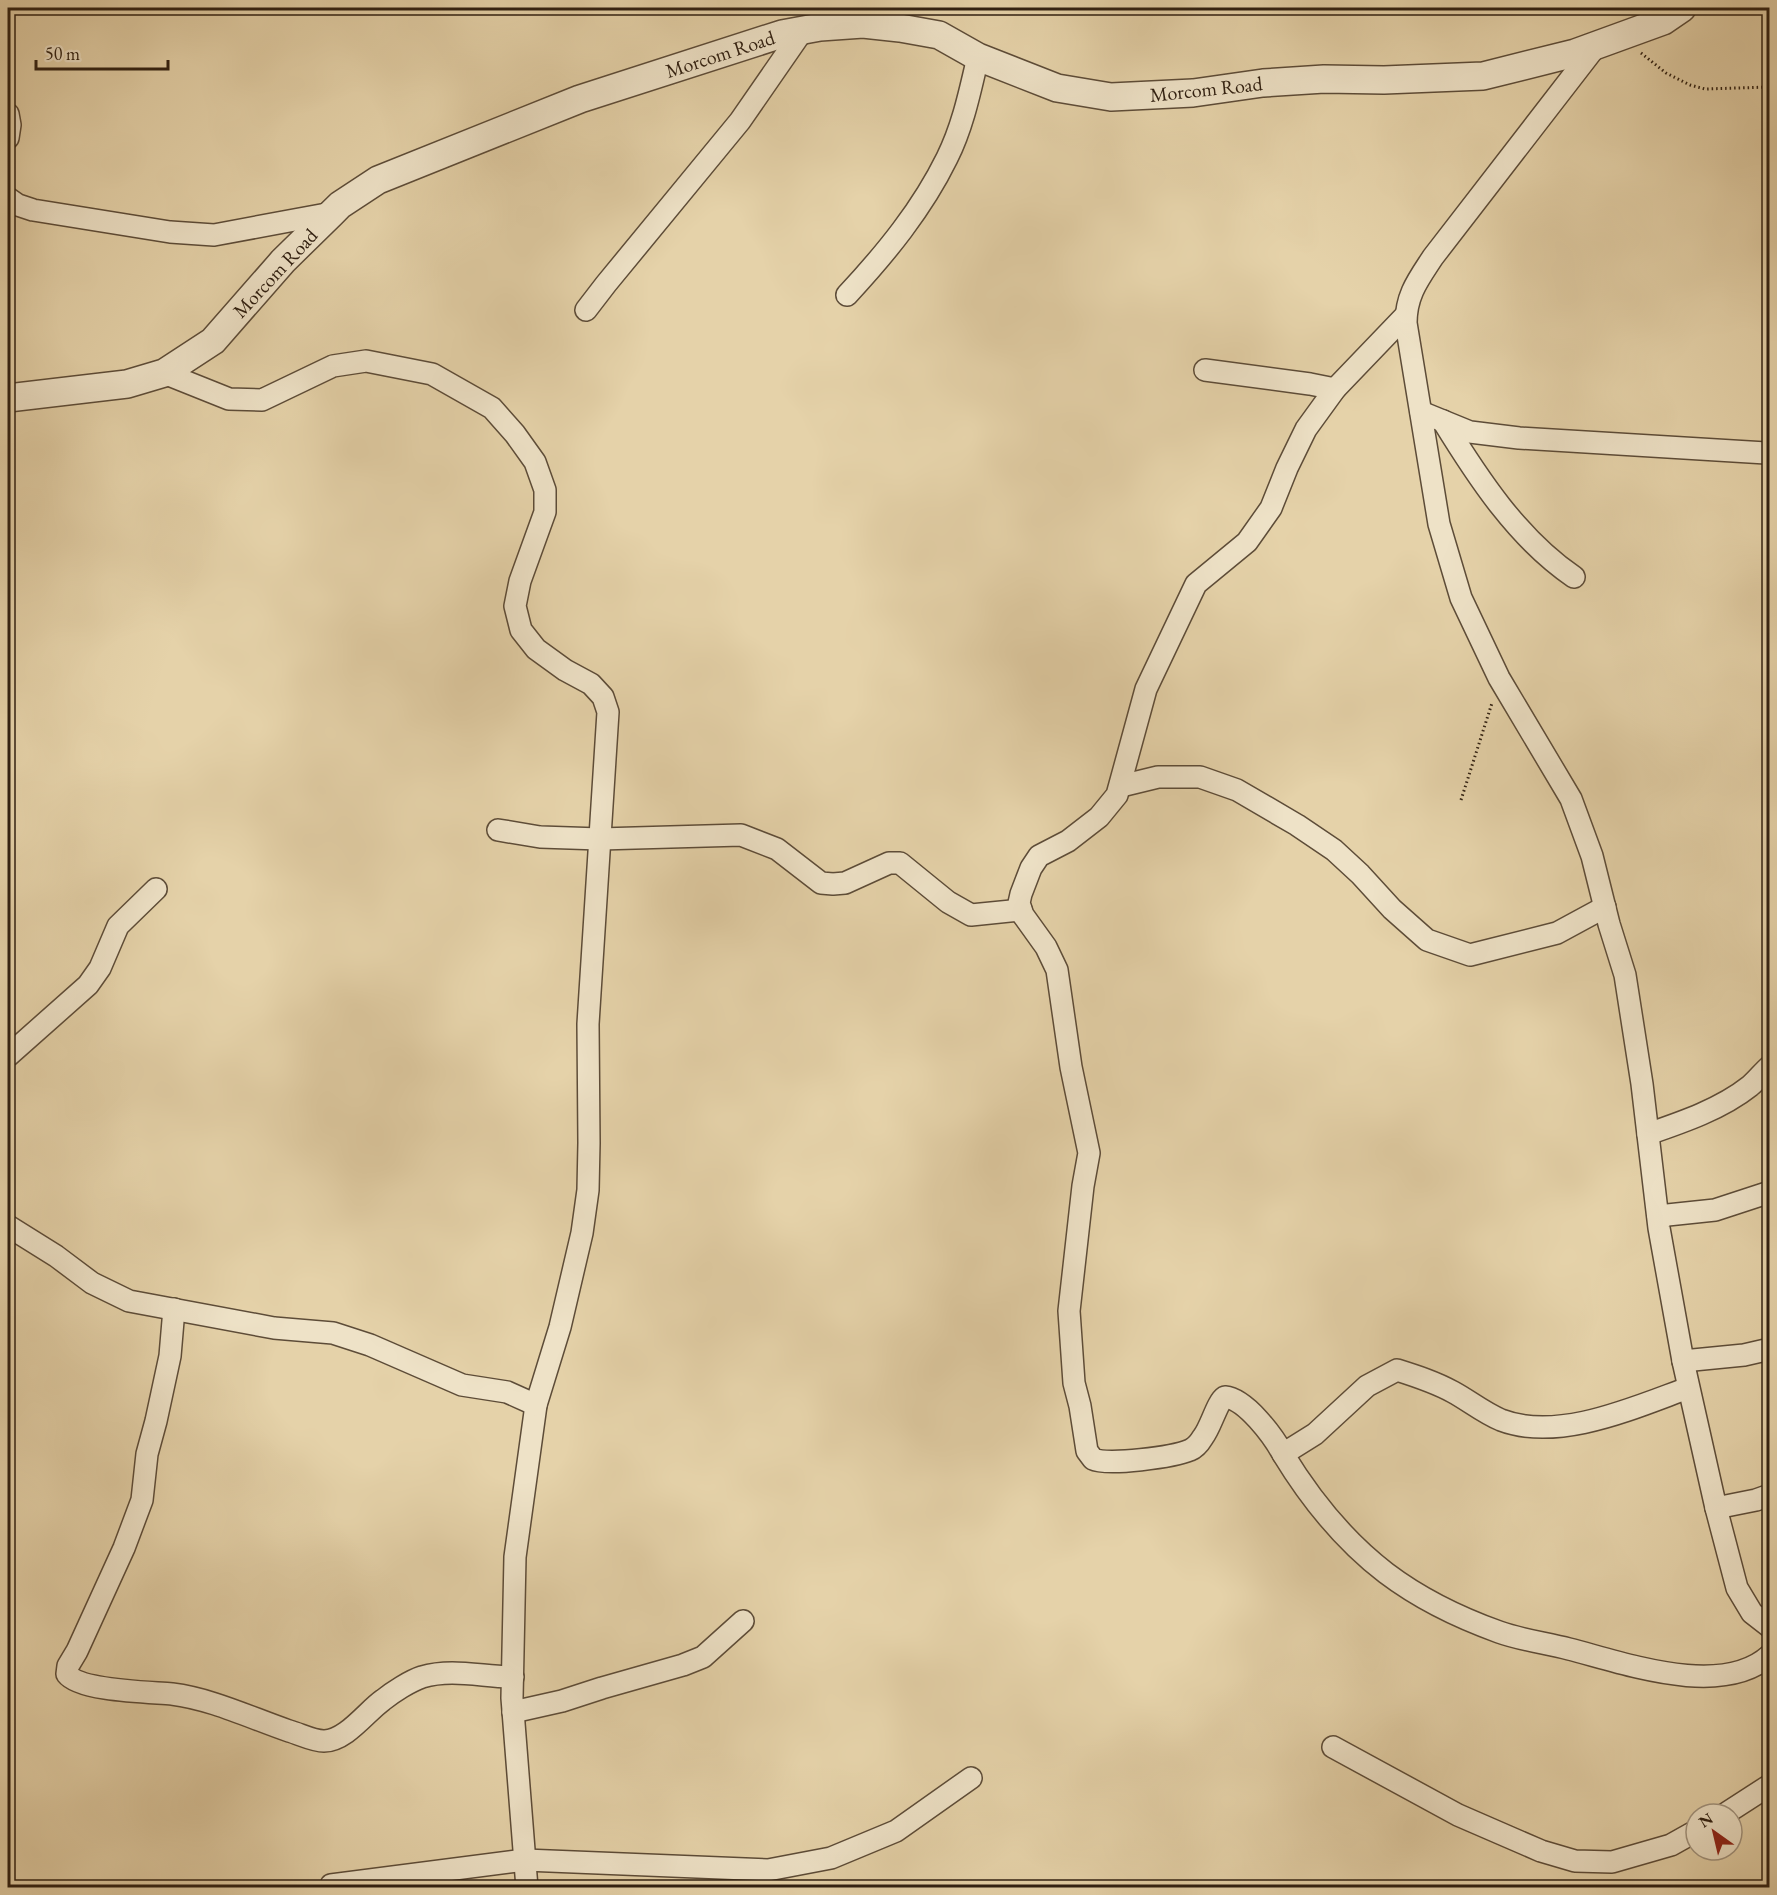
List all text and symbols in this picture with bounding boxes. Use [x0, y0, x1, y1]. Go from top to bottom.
street label: Morcom Road [662, 24, 779, 84]
scale bar [36, 33, 168, 71]
text: 50 m [45, 42, 80, 65]
street label: Morcom Road [1148, 70, 1265, 108]
street label: Morcom Road [227, 222, 324, 323]
north arrow [1684, 1802, 1744, 1862]
text: N [1695, 1808, 1717, 1832]

